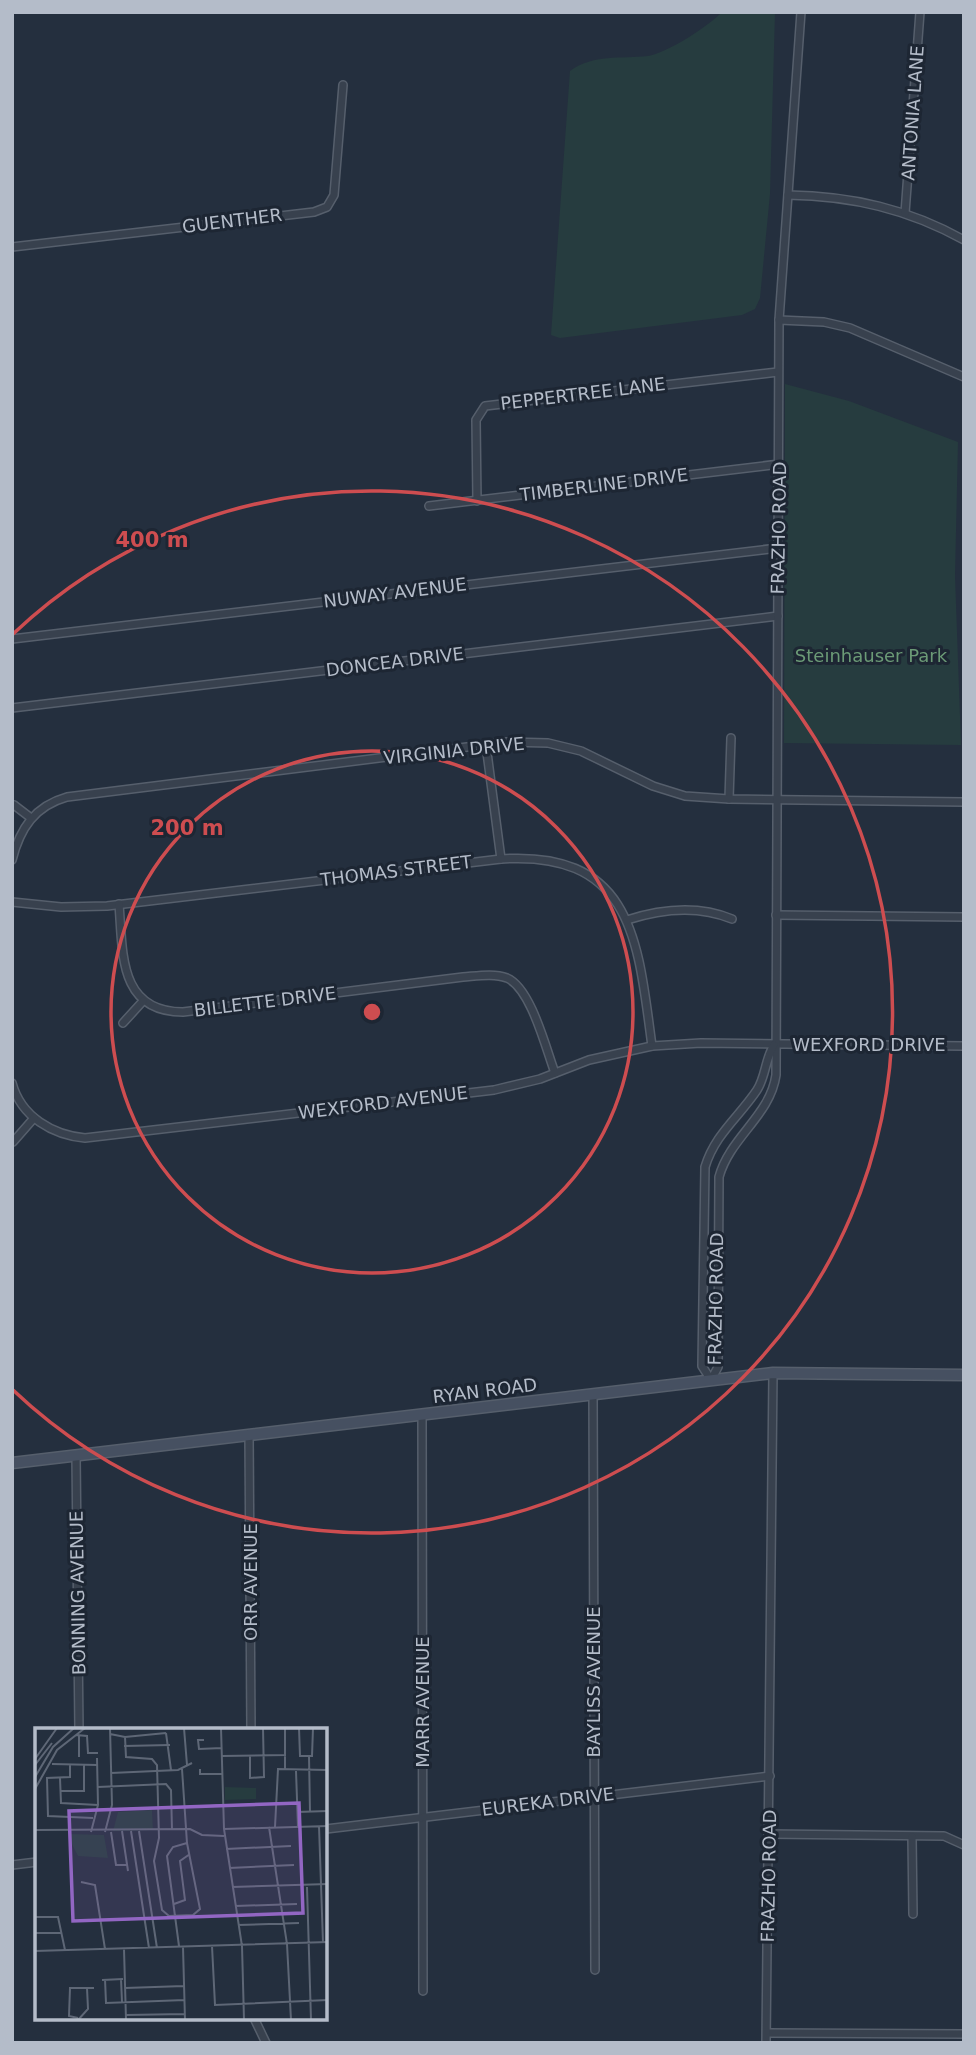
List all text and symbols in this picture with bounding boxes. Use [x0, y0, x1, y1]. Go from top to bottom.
street label: ANTONIA LANE [897, 45, 928, 181]
street label: GUENTHER [181, 204, 283, 237]
street label: PEPPERTREE LANE [499, 373, 667, 414]
street label: FRAZHO ROAD [767, 461, 790, 595]
street label: TIMBERLINE DRIVE [518, 464, 689, 505]
text: 400 m [115, 528, 189, 552]
street label: NUWAY AVENUE [322, 573, 468, 612]
street label: DONCEA DRIVE [325, 643, 465, 680]
park label: Steinhauser Park [795, 645, 948, 666]
street label: VIRGINIA DRIVE [382, 733, 525, 768]
text: 200 m [150, 816, 224, 840]
street label: THOMAS STREET [318, 851, 474, 890]
street label: BILLETTE DRIVE [193, 982, 337, 1021]
centre of rings [360, 1000, 384, 1024]
street label: WEXFORD DRIVE [792, 1034, 946, 1055]
street label: WEXFORD AVENUE [297, 1082, 469, 1123]
street label: FRAZHO ROAD [704, 1232, 727, 1366]
street label: RYAN ROAD [432, 1374, 538, 1407]
street label: BONNING AVENUE [66, 1511, 89, 1675]
street label: ORR AVENUE [240, 1523, 261, 1641]
street label: BAYLISS AVENUE [583, 1606, 604, 1758]
street label: MARR AVENUE [412, 1636, 433, 1768]
inset map [35, 1728, 327, 2020]
street label: EUREKA DRIVE [481, 1783, 615, 1820]
street label: FRAZHO ROAD [757, 1809, 780, 1943]

